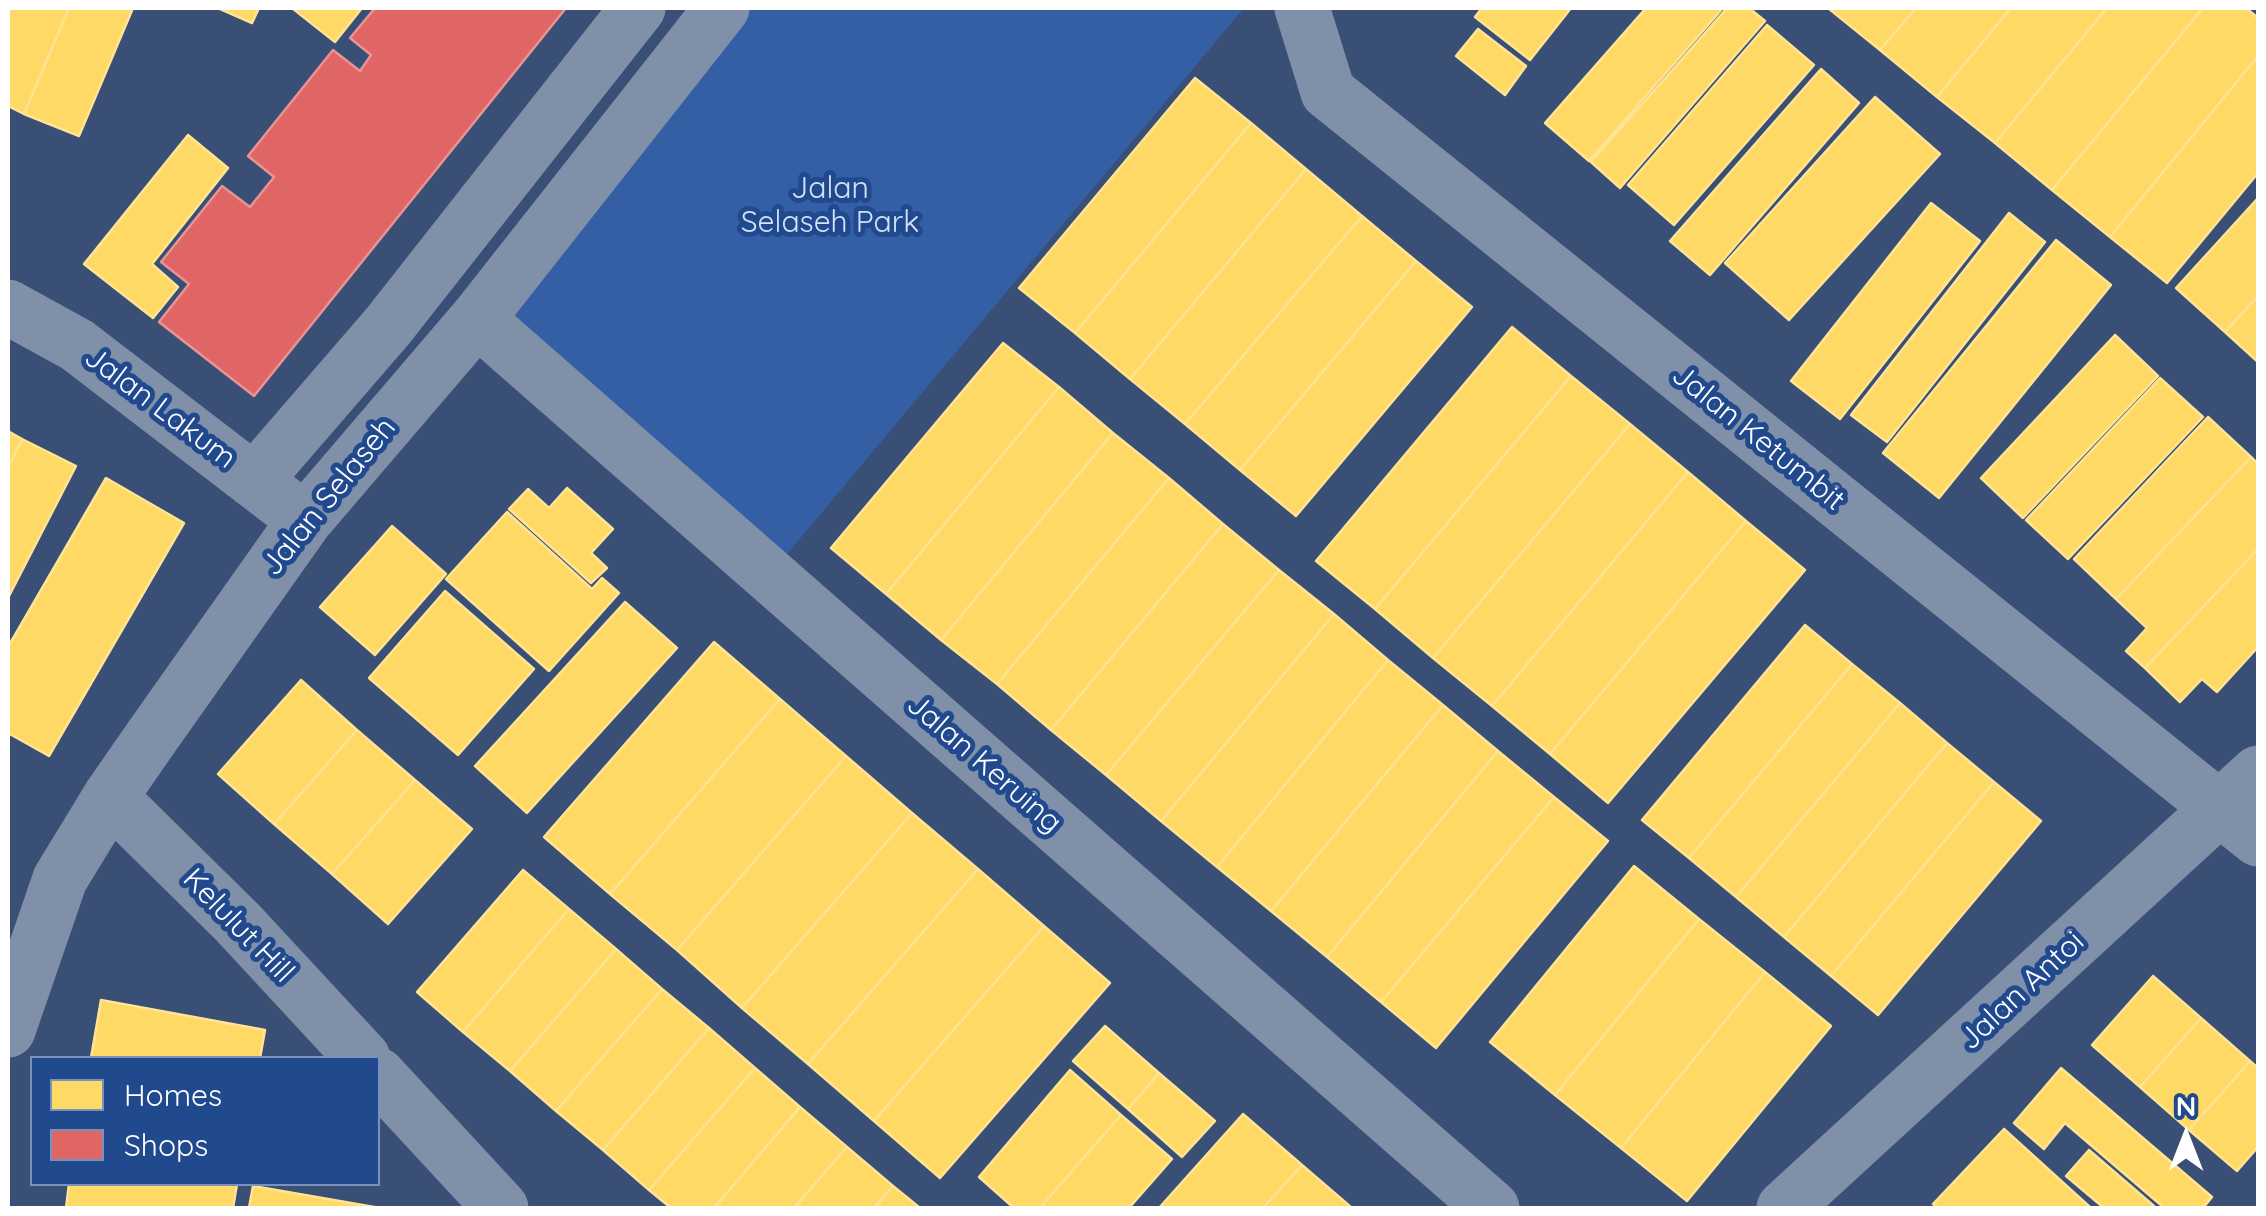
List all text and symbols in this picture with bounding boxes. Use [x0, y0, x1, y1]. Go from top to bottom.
park label: Jalan Selaseh Park [741, 171, 919, 242]
street label: Jalan Lakum [77, 339, 243, 477]
street label: Jalan Ketumbit [1664, 357, 1852, 519]
street label: Jalan Selaseh [254, 411, 404, 583]
street label: Jalan Keruing [899, 687, 1069, 841]
street label: Kelulut Hill [175, 862, 301, 990]
street label: Jalan Antoi [1952, 924, 2092, 1058]
legend [30, 1056, 380, 1186]
text: Homes [124, 1076, 222, 1114]
north arrow [2136, 1086, 2236, 1186]
text: N [2176, 1088, 2196, 1123]
text: Shops [124, 1126, 208, 1164]

